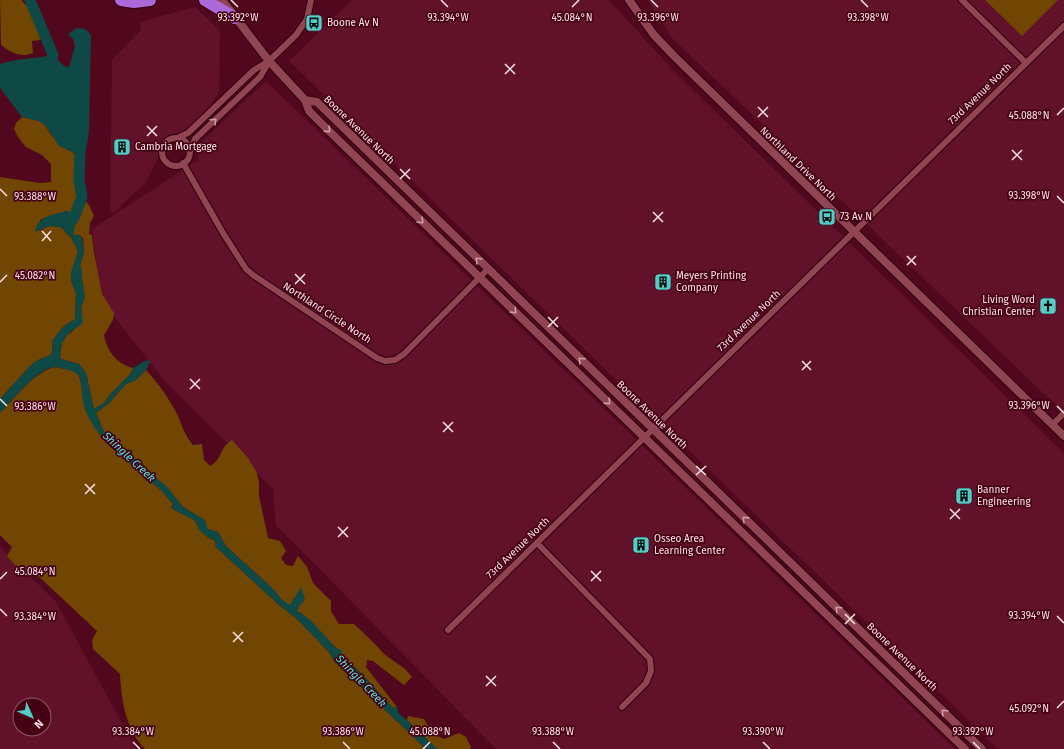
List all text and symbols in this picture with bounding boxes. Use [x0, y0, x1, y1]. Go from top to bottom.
text: 93.392°W [218, 12, 259, 24]
text: 93.394°W [427, 12, 469, 24]
text: 45.084°N [552, 12, 592, 24]
text: 93.396°W [637, 12, 679, 24]
text: 93.398°W [847, 12, 890, 24]
bus stop icon: Boone Av N [304, 13, 324, 33]
place label: Boone Av N [327, 17, 379, 29]
street label: 73rd Avenue North [946, 61, 1014, 127]
street label: Boone Avenue North [321, 93, 397, 167]
text: 45.088°N [1008, 110, 1050, 122]
one-way arrow [209, 118, 217, 126]
one-way arrow [323, 125, 331, 133]
street label: Northland Drive North [758, 125, 838, 203]
building icon: Cambria Mortgage [112, 137, 132, 157]
place label: Cambria Mortgage [135, 141, 217, 153]
text: 93.398°W [1008, 190, 1051, 202]
text: 93.388°W [14, 191, 57, 203]
bus stop icon: 73 Av N [817, 207, 837, 227]
place label: 73 Av N [840, 211, 872, 223]
one-way arrow [416, 216, 424, 224]
one-way arrow [475, 257, 483, 265]
text: 45.082°N [15, 270, 55, 282]
place label: Meyers Printing Company [676, 270, 747, 294]
building icon: Meyers Printing Company [653, 272, 673, 292]
street label: Northland Circle North [281, 280, 373, 346]
street label: 73rd Avenue North [715, 288, 783, 354]
place label: Living Word Christian Center [962, 294, 1035, 318]
church icon: Living Word Christian Center [1038, 296, 1058, 316]
one-way arrow [509, 306, 517, 314]
one-way arrow [578, 357, 586, 365]
street label: Boone Avenue North [614, 378, 690, 452]
one-way arrow [603, 397, 611, 405]
text: 93.396°W [1008, 400, 1050, 412]
text: 93.386°W [14, 401, 57, 413]
water label: Shingle Creek [99, 429, 158, 485]
place label: Banner Engineering [977, 484, 1031, 508]
building icon: Banner Engineering [954, 486, 974, 506]
street label: 73rd Avenue North [484, 515, 552, 581]
one-way arrow [742, 516, 750, 524]
place label: Osseo Area Learning Center [654, 533, 725, 557]
building icon: Osseo Area Learning Center [631, 535, 651, 555]
text: 45.084°N [15, 566, 55, 578]
one-way arrow [835, 606, 843, 614]
text: 93.394°W [1008, 610, 1050, 622]
text: 93.384°W [14, 611, 57, 623]
street label: Boone Avenue North [864, 620, 940, 694]
water label: Shingle Creek [332, 652, 389, 710]
north arrow [12, 697, 52, 737]
text: 45.092°N [1009, 703, 1049, 715]
one-way arrow [941, 709, 949, 717]
text: N [32, 717, 46, 731]
text: 93.384°W [112, 726, 155, 738]
text: 93.386°W [322, 726, 365, 738]
text: 45.088°N [409, 726, 451, 738]
text: 93.388°W [532, 726, 575, 738]
text: 93.390°W [742, 726, 785, 738]
text: 93.392°W [953, 726, 994, 738]

